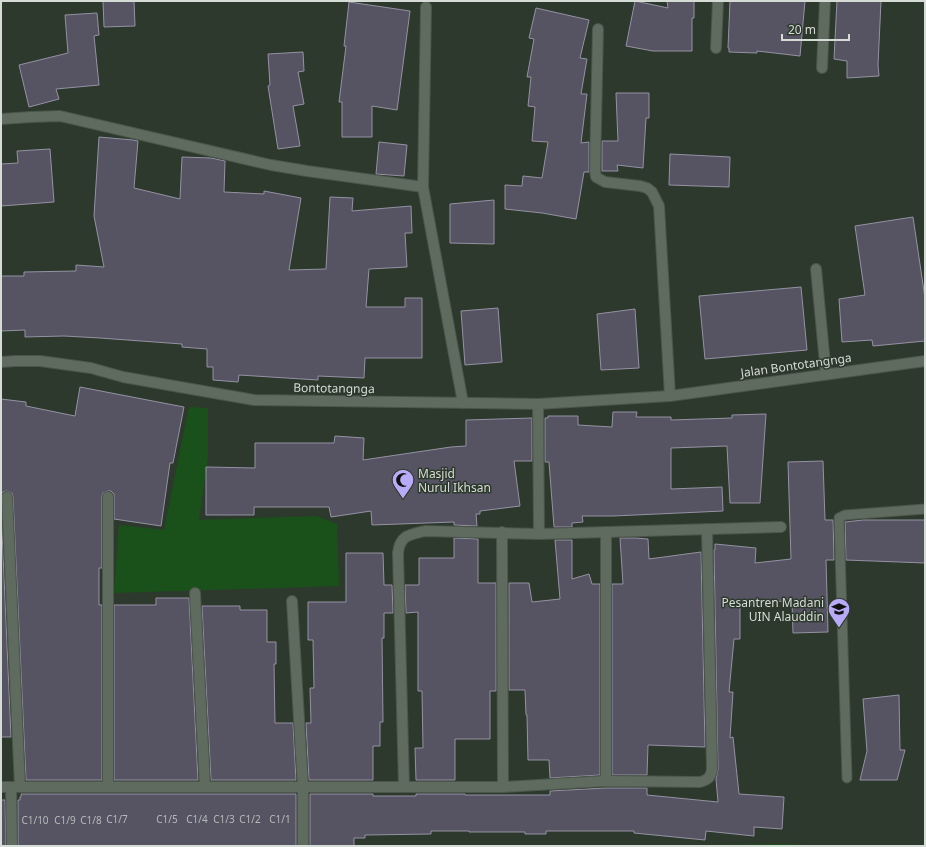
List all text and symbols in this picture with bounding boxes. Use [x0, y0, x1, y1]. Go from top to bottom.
scale bar [782, 16, 849, 42]
text: 20 m [788, 21, 816, 38]
street label: Jalan Bontotangnga [738, 349, 853, 381]
street label: Bontotangnga [293, 379, 375, 397]
place label: Masjid Nurul Ikhsan [418, 465, 491, 496]
mosque icon: Masjid Nurul Ikhsan [390, 467, 416, 500]
place label: Pesantren Madani UIN Alauddin [721, 594, 824, 625]
school or university icon: Pesantren Madani UIN Alauddin [826, 596, 852, 629]
house number: C1/7 [106, 812, 128, 826]
house number: C1/5 [156, 812, 178, 826]
house number: C1/4 [186, 812, 208, 826]
house number: C1/3 [213, 812, 235, 826]
house number: C1/2 [239, 812, 261, 826]
house number: C1/1 [269, 812, 291, 826]
house number: C1/10 [21, 813, 49, 827]
house number: C1/9 [54, 813, 76, 827]
house number: C1/8 [80, 813, 102, 827]

